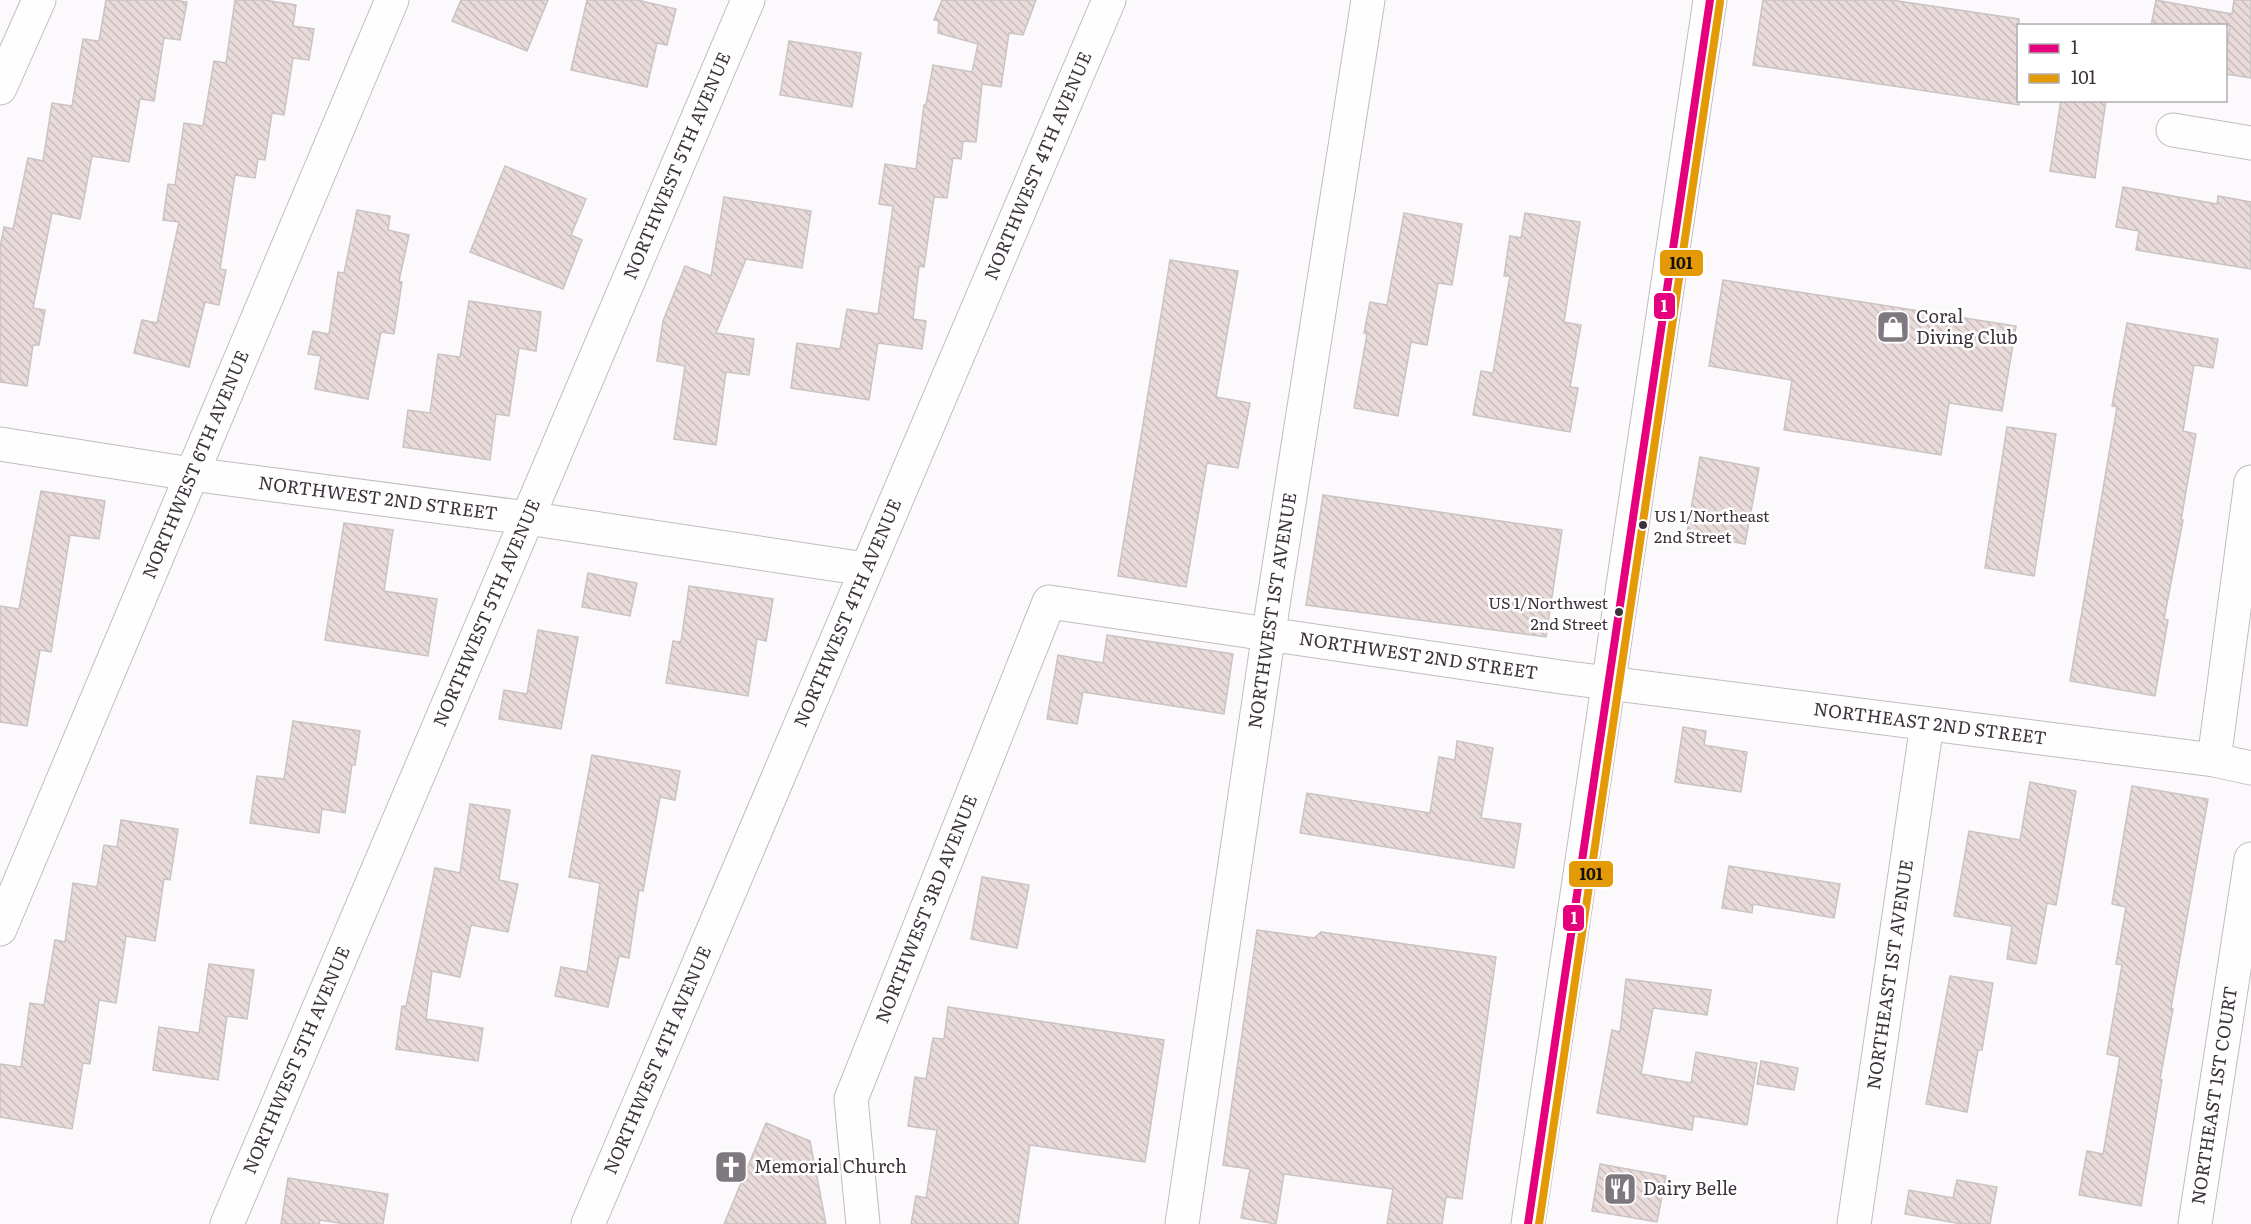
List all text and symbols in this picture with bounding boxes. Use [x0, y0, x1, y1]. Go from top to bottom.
legend [2017, 24, 2227, 102]
text: 1 [2071, 33, 2078, 60]
street label: NORTHWEST 5TH AVENUE [616, 47, 736, 283]
street label: NORTHWEST 4TH AVENUE [976, 47, 1098, 284]
text: 101 [2071, 63, 2096, 90]
line badge: 101 [1659, 249, 1704, 277]
text: 101 [1669, 250, 1693, 274]
line badge: 1 [1653, 292, 1676, 320]
text: 1 [1661, 293, 1668, 317]
place label: Coral Diving Club [1916, 302, 2018, 350]
shop icon: Coral Diving Club [1875, 309, 1911, 345]
street label: NORTHWEST 6TH AVENUE [134, 346, 255, 583]
street label: NORTHWEST 2ND STREET [257, 468, 500, 526]
street label: NORTHWEST 1ST AVENUE [1240, 490, 1302, 730]
street label: NORTHWEST 5TH AVENUE [425, 494, 546, 731]
street label: NORTHWEST 4TH AVENUE [786, 494, 907, 731]
place label: US 1/Northeast 2nd Street [1654, 503, 1770, 548]
marker: US 1/Northeast 2nd Street [1637, 519, 1649, 531]
place label: US 1/Northwest 2nd Street [1488, 590, 1609, 635]
marker: US 1/Northwest 2nd Street [1613, 606, 1625, 618]
street label: NORTHWEST 2ND STREET [1298, 624, 1540, 685]
street label: NORTHEAST 2ND STREET [1812, 694, 2048, 751]
street label: NORTHWEST 3RD AVENUE [868, 790, 983, 1027]
street label: NORTHEAST 1ST AVENUE [1859, 858, 1919, 1091]
line badge: 101 [1568, 860, 1614, 888]
text: 101 [1579, 861, 1603, 885]
line badge: 1 [1562, 904, 1585, 932]
text: 1 [1571, 905, 1578, 929]
street label: NORTHWEST 5TH AVENUE [235, 941, 356, 1178]
street label: NORTHWEST 4TH AVENUE [596, 941, 717, 1178]
street label: NORTHEAST 1ST COURT [2183, 984, 2243, 1206]
church icon: Memorial Church [713, 1149, 749, 1185]
place label: Memorial Church [754, 1152, 907, 1179]
restaurant icon: Dairy Belle [1602, 1171, 1638, 1207]
place label: Dairy Belle [1643, 1174, 1737, 1201]

